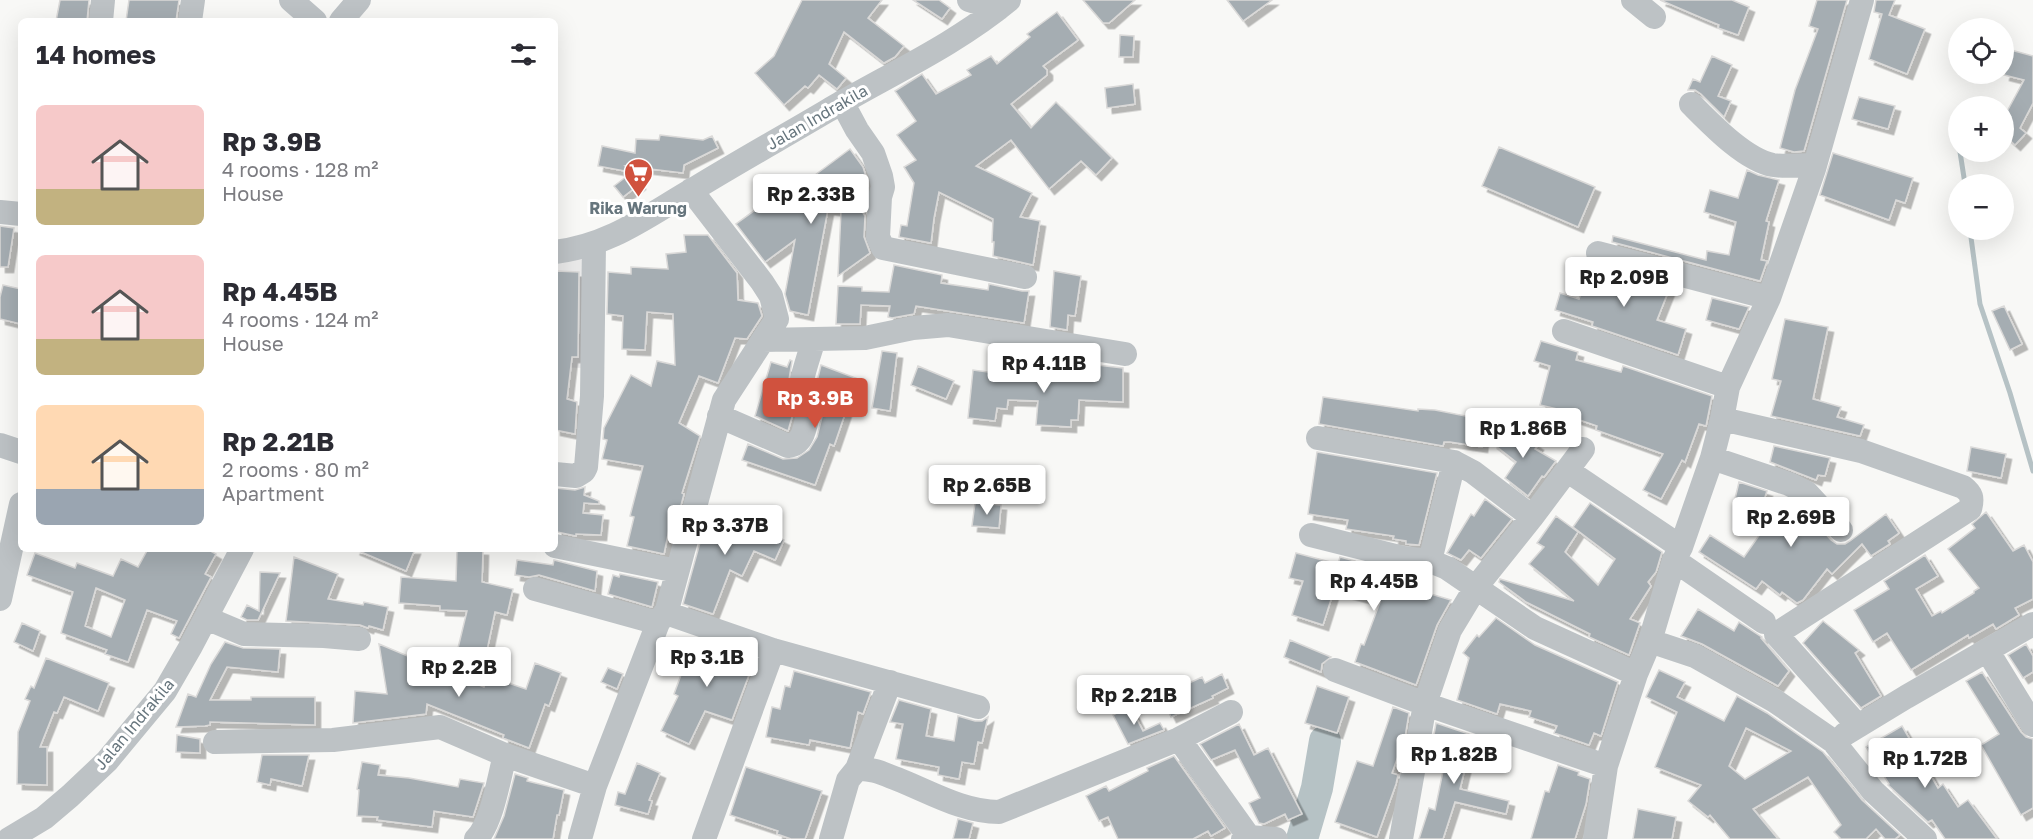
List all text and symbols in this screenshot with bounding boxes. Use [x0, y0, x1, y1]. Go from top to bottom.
map controls [1948, 18, 2014, 240]
button: locate [1948, 18, 2014, 84]
icon: filters [507, 38, 540, 71]
text: 14 homes [36, 39, 156, 70]
street label: Jalan Indrakila [763, 80, 871, 154]
button: + [1948, 96, 2014, 162]
text: Rp 3.9B [222, 126, 322, 157]
icon: home [84, 129, 156, 201]
supermarket icon: Rika Warung [622, 156, 654, 198]
text: 4 rooms · 128 m² [222, 157, 379, 181]
pin: Rp 2.33B [749, 174, 873, 225]
button: − [1948, 174, 2014, 240]
text: House [222, 181, 284, 205]
text: Rp 2.33B [767, 181, 855, 205]
place label: Rika Warung [589, 198, 687, 218]
pin: Rp 2.09B [1562, 257, 1686, 308]
text: Rp 2.09B [1579, 264, 1669, 288]
text: Rp 4.45B [222, 276, 338, 307]
icon: home [84, 279, 156, 351]
text: 4 rooms · 124 m² [222, 307, 379, 331]
text: House [222, 331, 284, 355]
pin: Rp 4.11B [982, 343, 1106, 394]
text: Rp 4.11B [1002, 350, 1086, 374]
pin: Rp 3.9B [760, 378, 870, 429]
text: Rp 3.9B [777, 385, 853, 409]
pin: Rp 1.86B [1461, 408, 1585, 459]
text: Rp 1.86B [1479, 415, 1567, 439]
text: Rp 2.21B [222, 426, 334, 457]
icon: home [84, 429, 156, 501]
text: 2 rooms · 80 m² [222, 457, 369, 481]
pin: Rp 2.65B [925, 465, 1049, 516]
text: Rp 2.65B [943, 472, 1031, 496]
text: Apartment [222, 481, 325, 505]
pin: Rp 2.69B [1729, 497, 1853, 548]
text: Rp 2.69B [1746, 504, 1836, 528]
pin: Rp 3.37B [663, 505, 787, 556]
text: Rp 3.37B [682, 512, 769, 536]
pin: Rp 4.45B [1312, 561, 1436, 612]
text: Rp 4.45B [1330, 568, 1418, 592]
pin: Rp 3.1B [652, 637, 762, 688]
text: Rp 3.1B [670, 644, 744, 668]
pin: Rp 2.2B [404, 647, 514, 698]
text: Rp 2.2B [421, 654, 497, 678]
street label: Jalan Indrakila [90, 674, 178, 774]
pin: Rp 2.21B [1072, 675, 1196, 726]
text: Rp 2.21B [1091, 682, 1177, 706]
pin: Rp 1.82B [1392, 734, 1516, 785]
pin: Rp 1.72B [1863, 738, 1987, 789]
text: Rp 1.82B [1411, 741, 1498, 765]
text: Rp 1.72B [1882, 745, 1968, 769]

